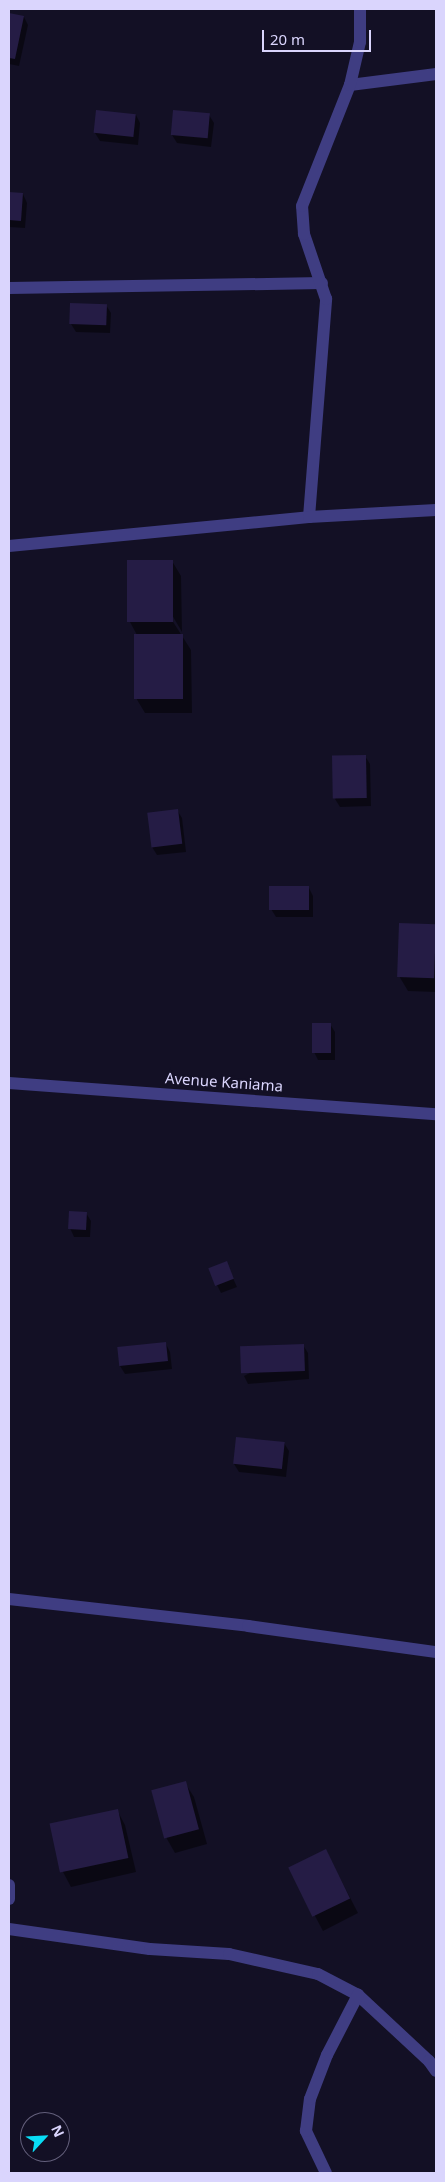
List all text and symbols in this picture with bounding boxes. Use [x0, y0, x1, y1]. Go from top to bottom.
scale bar [265, 20, 374, 52]
text: 20 m [270, 29, 305, 49]
street label: Avenue Kaniama [164, 1069, 284, 1095]
north arrow [20, 2112, 70, 2162]
text: N [47, 2122, 69, 2140]

